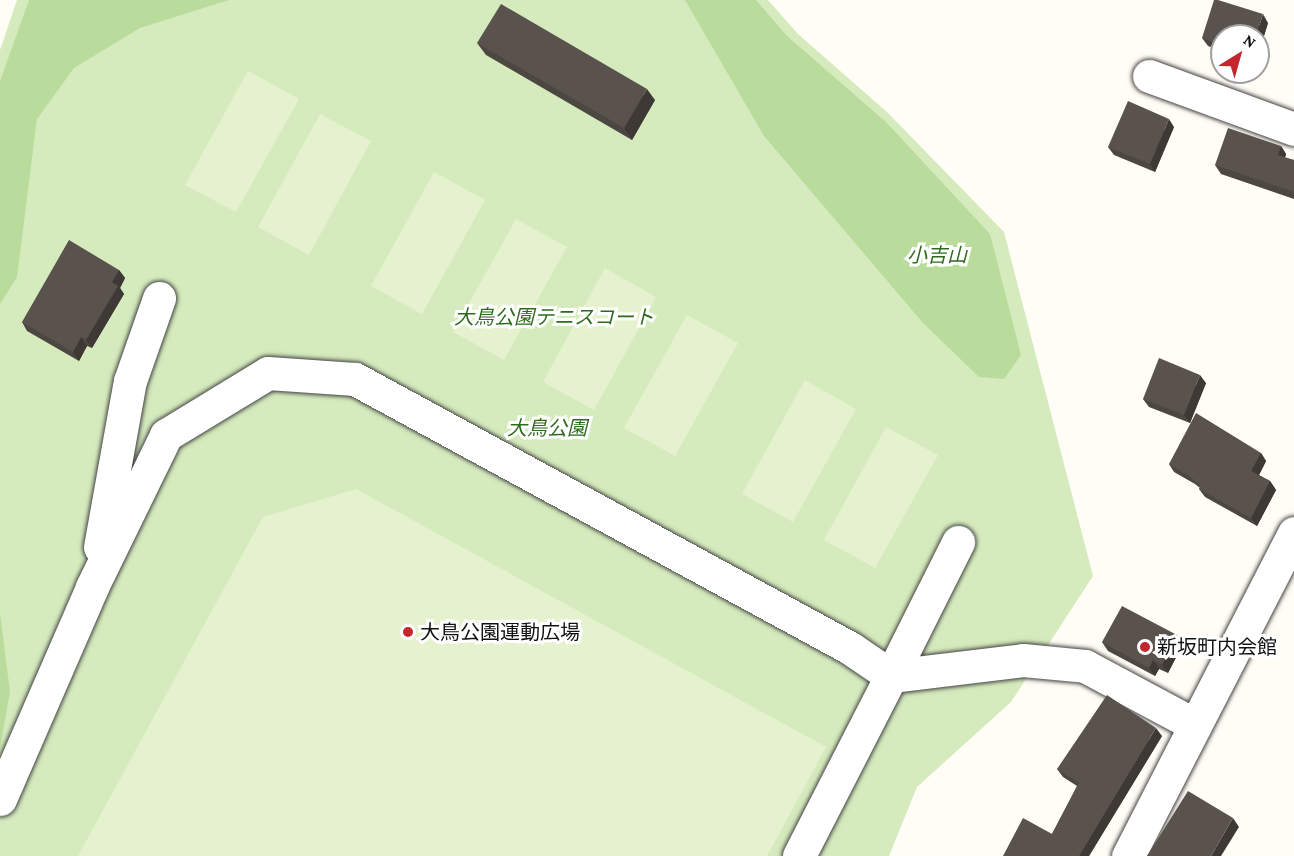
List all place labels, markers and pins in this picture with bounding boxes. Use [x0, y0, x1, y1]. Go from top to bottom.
place label: 大鳥公園運動広場 [420, 620, 580, 644]
marker: 大鳥公園運動広場 [401, 625, 415, 639]
place label: 新坂町内会館 [1157, 635, 1277, 659]
marker: 新坂町内会館 [1138, 640, 1152, 654]

